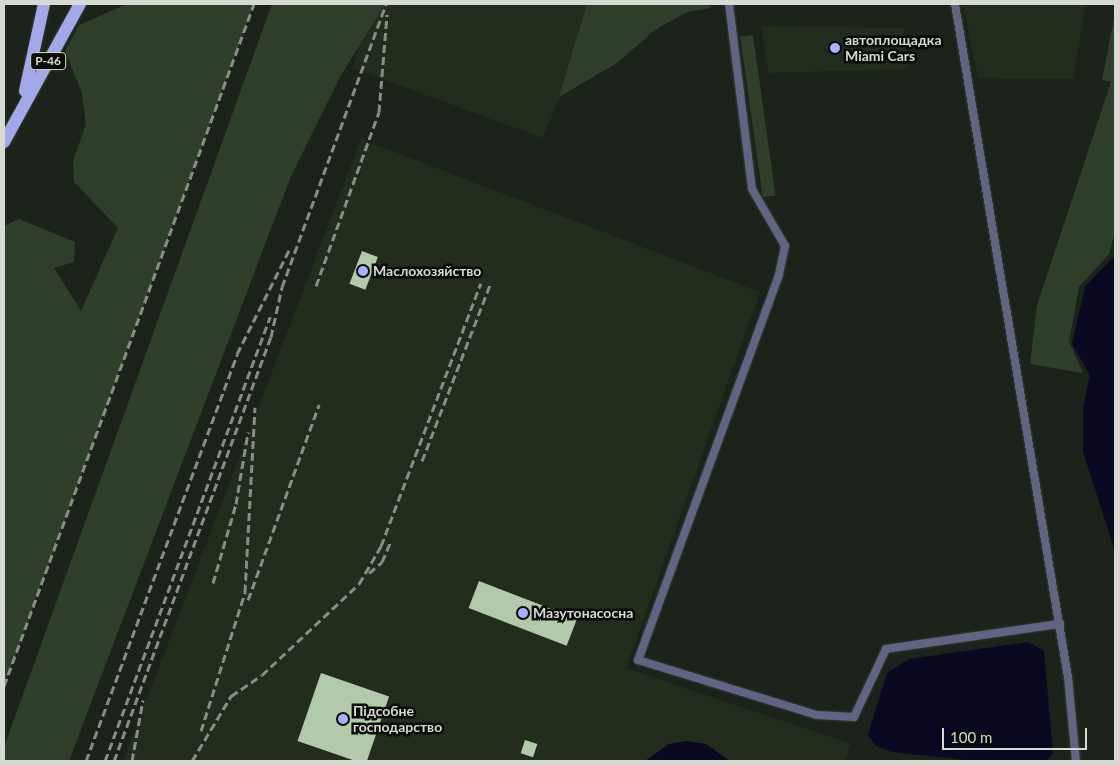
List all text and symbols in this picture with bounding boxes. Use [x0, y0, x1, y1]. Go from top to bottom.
place label: автоплощадка Miami Cars [845, 32, 942, 64]
marker: автоплощадка Miami Cars [829, 42, 841, 54]
road number: Р-46 [29, 51, 67, 70]
place label: Маслохозяйство [373, 263, 481, 279]
marker: Маслохозяйство [357, 265, 369, 277]
place label: Мазутонасосна [533, 605, 633, 621]
marker: Мазутонасосна [517, 607, 529, 619]
place label: Підсобне господарство [353, 703, 442, 736]
marker: Підсобне господарство [337, 713, 349, 725]
scale bar [944, 718, 1089, 750]
text: 100 m [950, 728, 992, 746]

